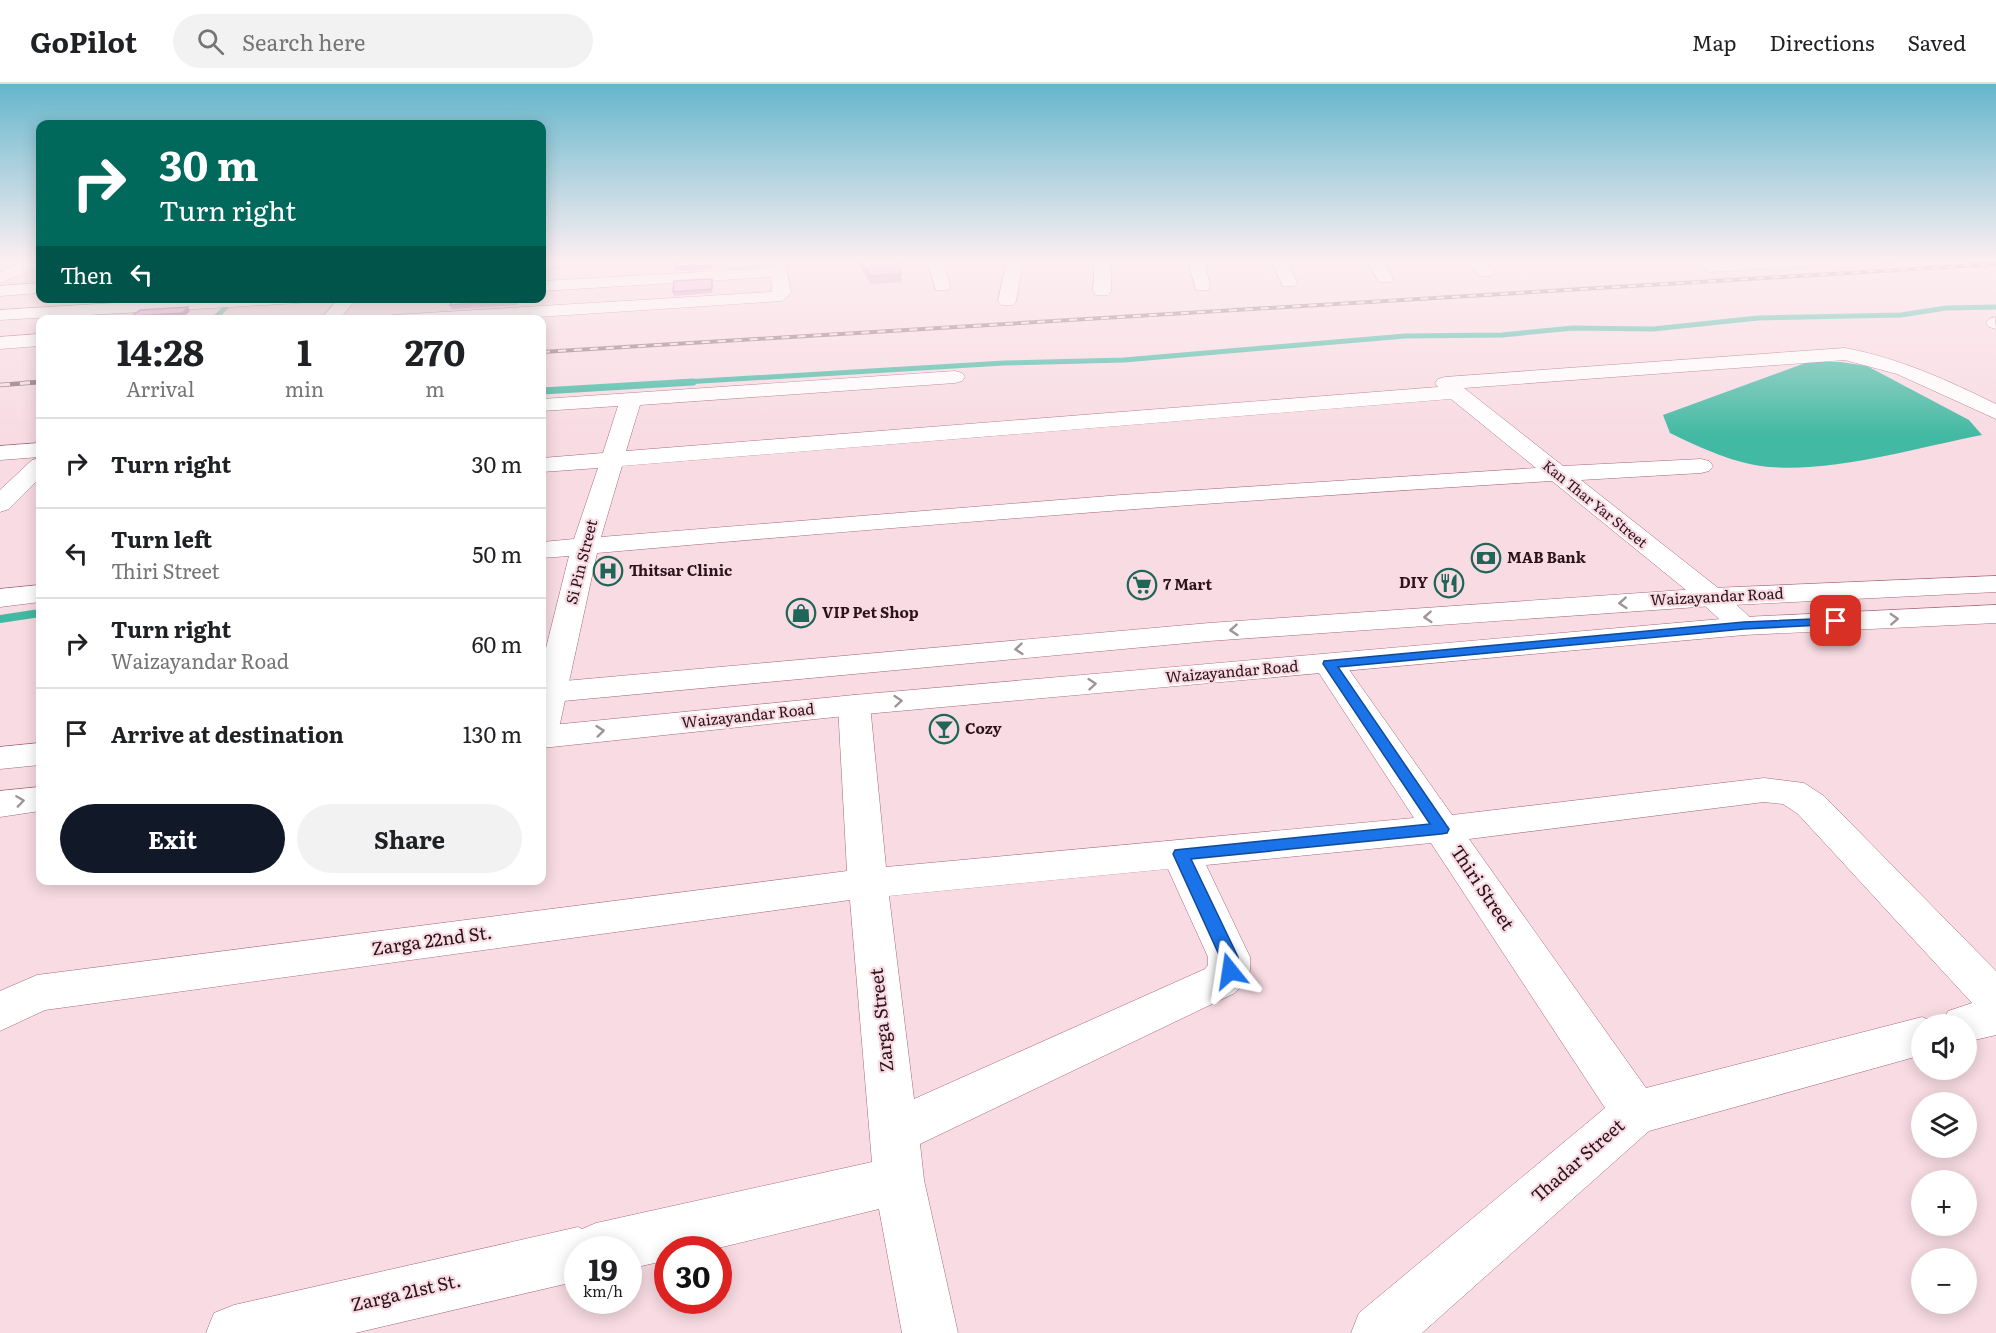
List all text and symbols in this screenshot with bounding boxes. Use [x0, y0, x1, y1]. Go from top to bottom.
search box [173, 14, 593, 68]
text: GoPilot [30, 20, 137, 62]
icon: search [194, 25, 227, 58]
text: Search here [242, 25, 365, 58]
text: Map [1692, 26, 1737, 57]
text: Directions [1770, 26, 1875, 57]
text: Saved [1908, 26, 1966, 57]
text: 30 m [159, 132, 259, 194]
icon: right [60, 144, 138, 222]
text: Turn right [159, 189, 296, 229]
text: Then [60, 258, 113, 291]
icon: left [125, 258, 158, 291]
text: 14:28 [117, 324, 204, 377]
text: 1 [297, 324, 312, 377]
text: 270 [405, 324, 465, 377]
text: Arrival [126, 373, 195, 403]
text: min [285, 373, 324, 403]
text: m [425, 373, 445, 403]
icon: right [60, 447, 93, 480]
text: Turn right [111, 447, 231, 480]
text: 30 m [472, 447, 522, 480]
street label: Kan Thar Yar Street [1539, 455, 1652, 552]
street label: Si Pin Street [559, 517, 602, 607]
text: Turn left [111, 522, 212, 555]
icon: left [60, 537, 93, 570]
text: 50 m [472, 537, 522, 570]
bank icon: MAB Bank [1470, 542, 1502, 574]
place label: MAB Bank [1507, 545, 1587, 568]
text: Thiri Street [111, 555, 220, 585]
hospital icon: Thitsar Clinic [592, 555, 624, 587]
place label: Thitsar Clinic [629, 558, 732, 581]
restaurant icon: DIY [1433, 567, 1465, 599]
supermarket icon: 7 Mart [1126, 569, 1158, 601]
place label: DIY [1399, 570, 1429, 593]
place label: 7 Mart [1163, 572, 1212, 595]
street label: Waizayandar Road [1650, 581, 1784, 610]
pin [1810, 595, 1861, 646]
one-way arrow [1618, 596, 1628, 609]
shop icon: VIP Pet Shop [785, 597, 817, 629]
place label: VIP Pet Shop [822, 600, 919, 623]
icon: arrive [1819, 604, 1852, 637]
one-way arrow [1424, 610, 1433, 623]
text: Turn right [111, 612, 231, 645]
one-way arrow [1889, 612, 1898, 625]
one-way arrow [1229, 624, 1238, 637]
icon: right [60, 627, 93, 660]
text: 60 m [472, 627, 522, 660]
one-way arrow [1014, 643, 1023, 656]
text: Waizayandar Road [111, 645, 289, 675]
street label: Waizayandar Road [1164, 653, 1299, 688]
one-way arrow [1088, 678, 1097, 691]
one-way arrow [894, 695, 903, 708]
street label: Waizayandar Road [680, 696, 815, 733]
bar icon: Cozy [928, 713, 960, 745]
place label: Cozy [965, 716, 1003, 739]
icon: arrive [60, 717, 93, 750]
text: Arrive at destination [111, 717, 344, 750]
text: 130 m [463, 717, 522, 750]
one-way arrow [595, 725, 604, 738]
one-way arrow [16, 796, 25, 808]
button: Exit [60, 804, 285, 873]
button: Share [297, 804, 522, 873]
street label: Thiri Street [1445, 839, 1522, 936]
street label: Zarga 22nd St. [370, 918, 494, 961]
position arrow [1198, 939, 1262, 1003]
street label: Zarga Street [862, 966, 899, 1074]
map controls [1911, 1014, 1977, 1314]
button: sound [1911, 1014, 1977, 1080]
button: layers [1911, 1092, 1977, 1158]
street label: Thadar Street [1524, 1111, 1630, 1208]
button: + [1911, 1170, 1977, 1236]
speed limit sign: 30 [654, 1236, 732, 1314]
text: 19 [588, 1246, 618, 1290]
button: − [1911, 1248, 1977, 1314]
street label: Zarga 21st St. [348, 1266, 463, 1317]
text: km/h [583, 1279, 623, 1302]

